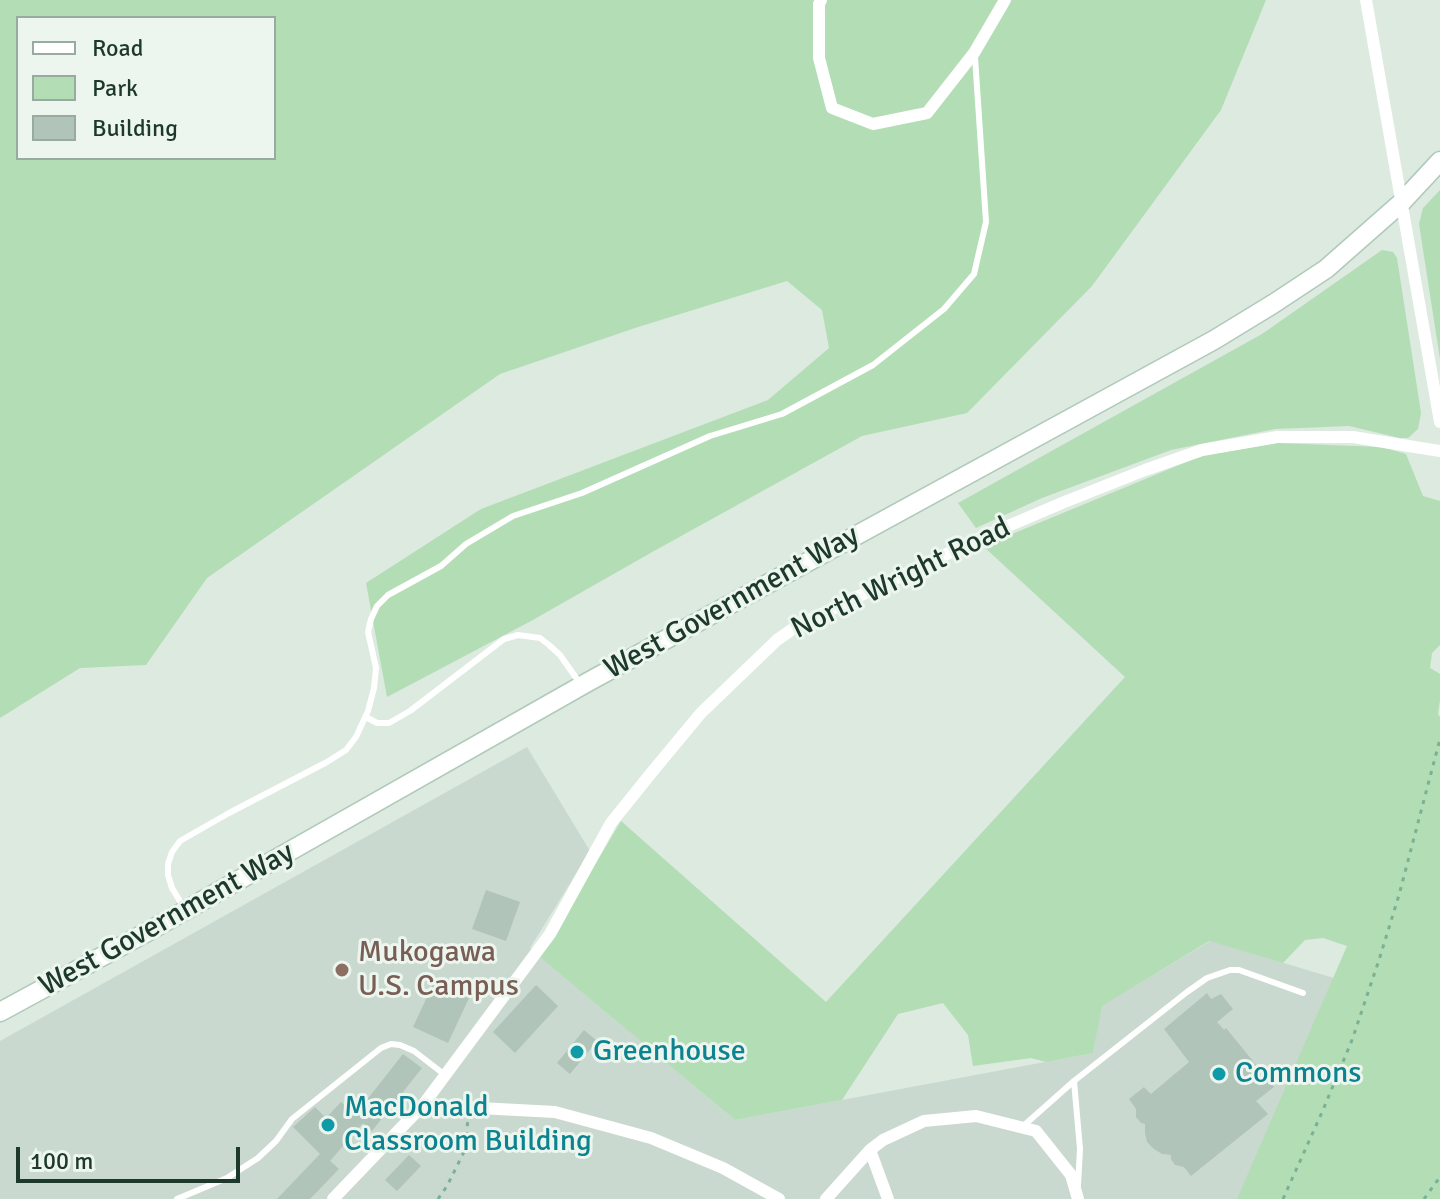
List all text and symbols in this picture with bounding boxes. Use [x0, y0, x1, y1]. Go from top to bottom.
legend [16, 16, 276, 160]
text: Road [92, 33, 143, 63]
text: Park [92, 73, 138, 103]
text: Building [92, 113, 178, 143]
street label: North Wright Road [786, 510, 1016, 648]
street label: West Government Way [598, 518, 866, 688]
street label: West Government Way [33, 835, 301, 1005]
place label: Mukogawa U.S. Campus [358, 935, 519, 1006]
marker: Mukogawa U.S. Campus [333, 961, 351, 979]
place label: Greenhouse [593, 1034, 746, 1070]
marker: Greenhouse [568, 1043, 586, 1061]
place label: Commons [1235, 1056, 1361, 1092]
marker: Commons [1210, 1065, 1228, 1083]
place label: MacDonald Classroom Building [344, 1090, 592, 1160]
marker: MacDonald Classroom Building [319, 1116, 337, 1134]
scale bar [20, 1131, 244, 1181]
text: 100 m [30, 1146, 93, 1176]

